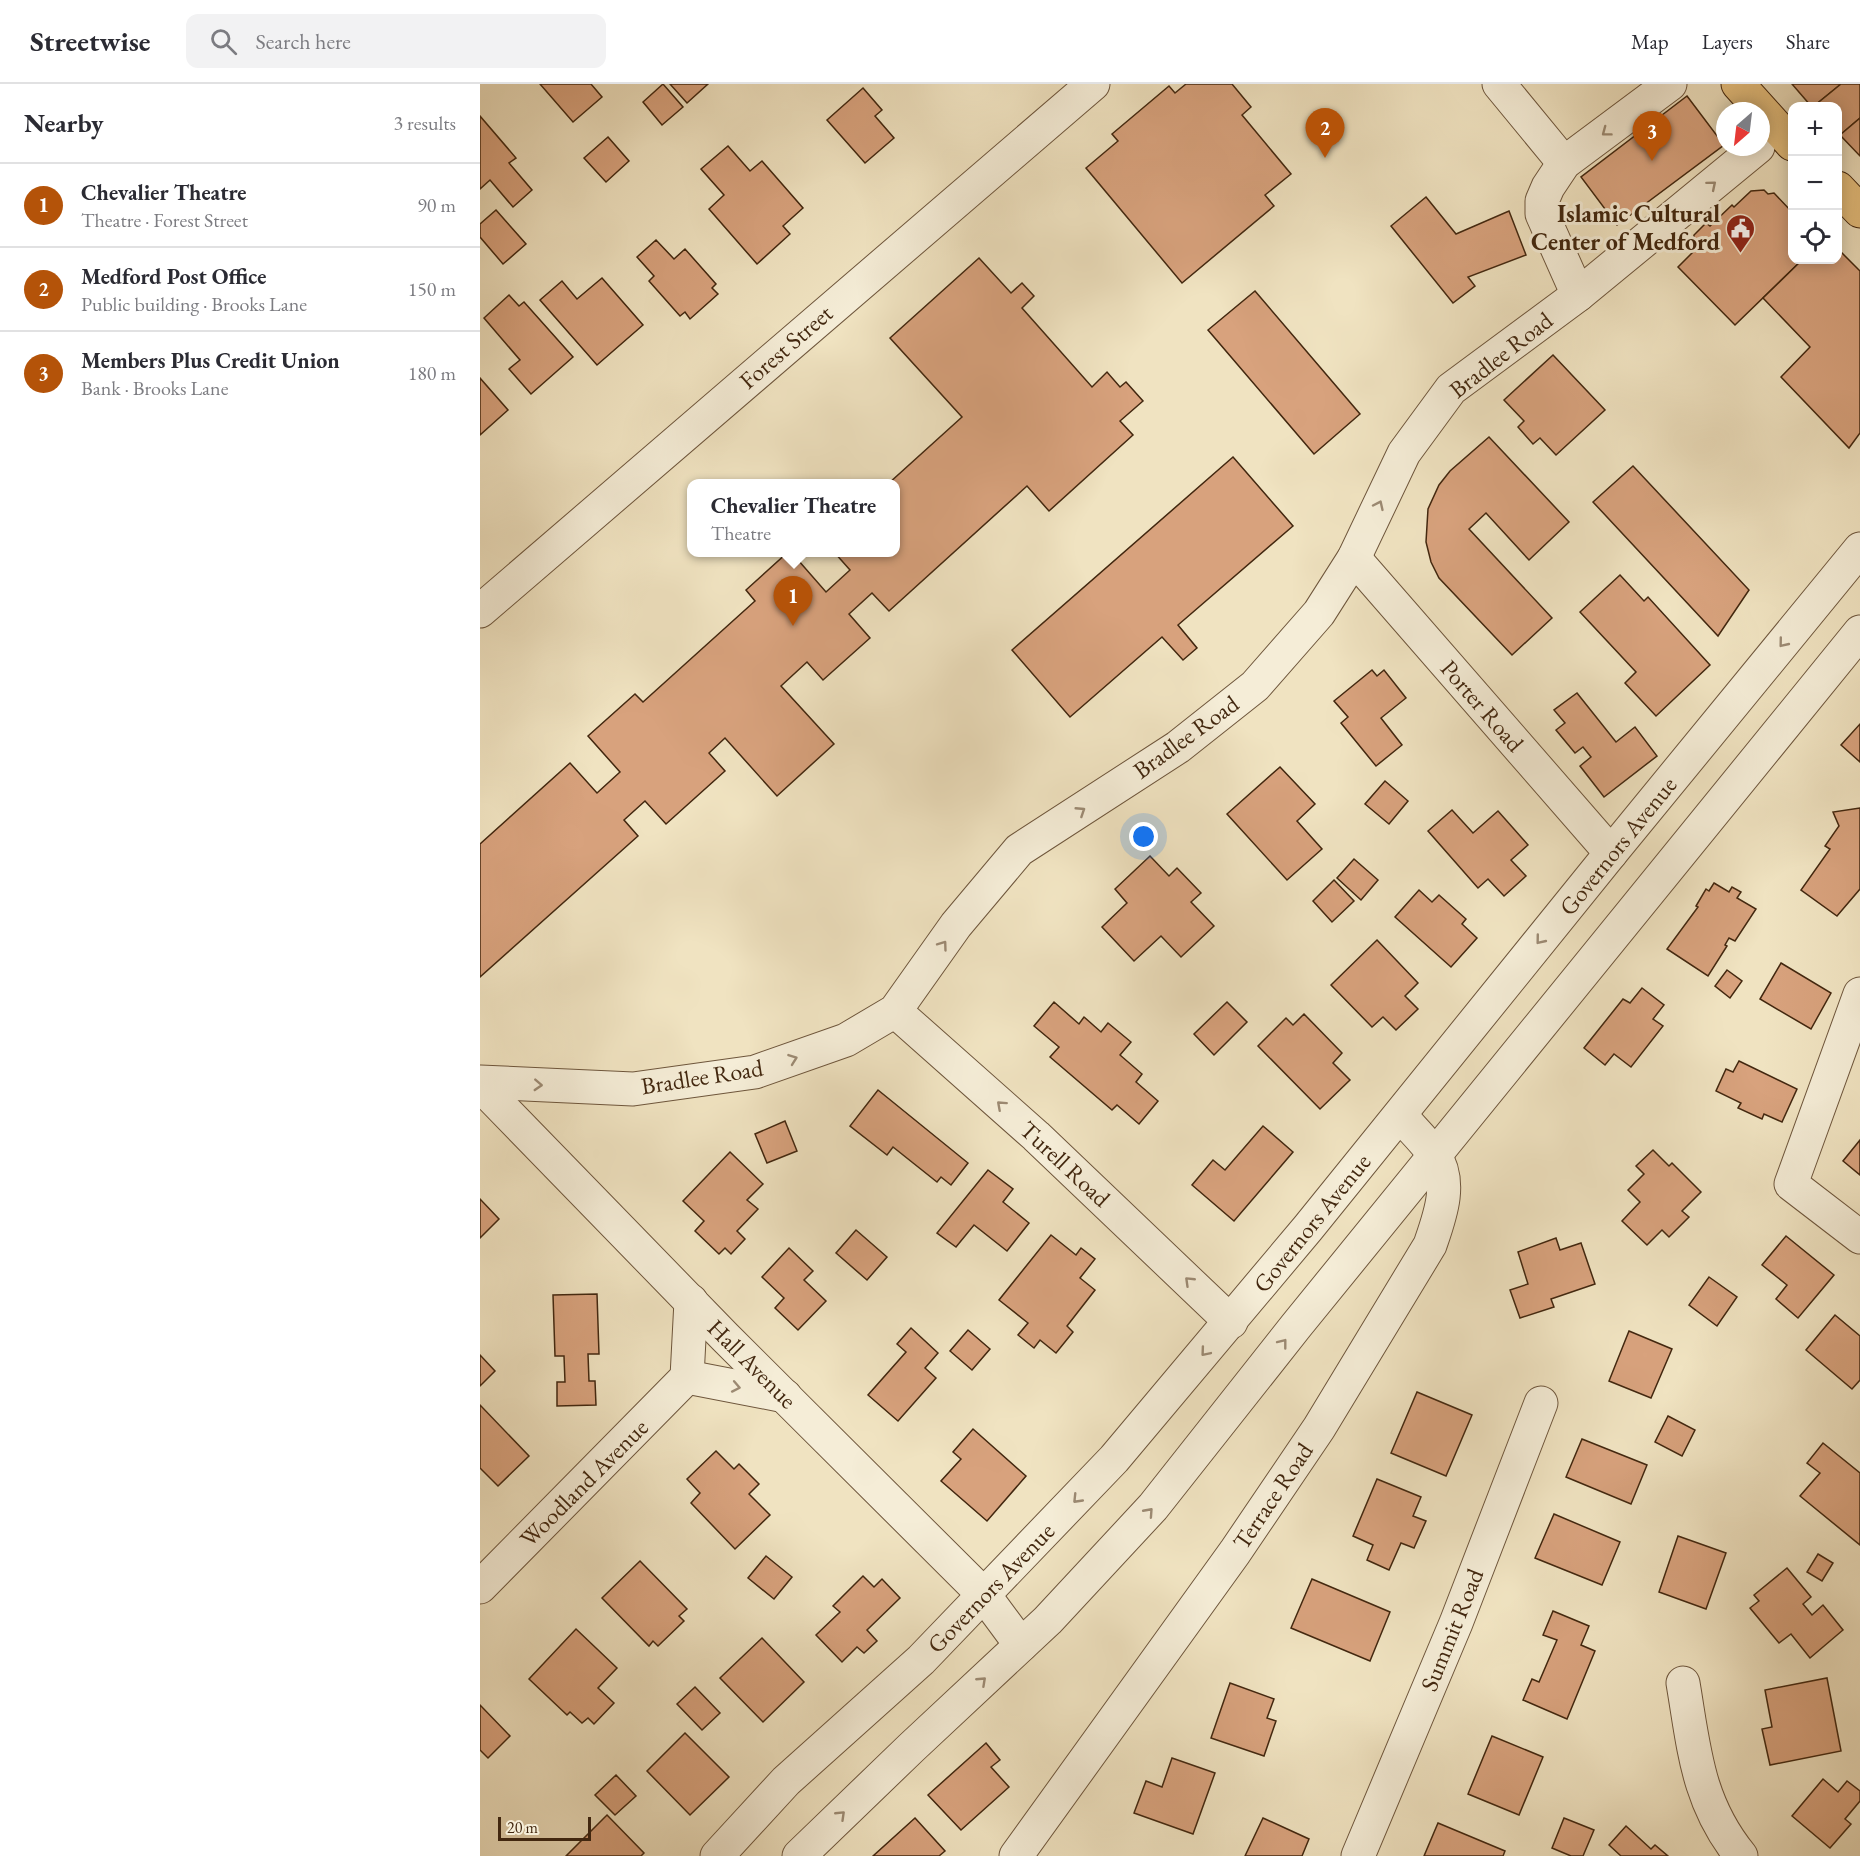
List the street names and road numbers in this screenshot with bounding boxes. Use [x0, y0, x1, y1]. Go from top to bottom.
street label: Forest Street [733, 297, 839, 396]
street label: Bradlee Road [1443, 304, 1559, 405]
street label: Porter Road [1434, 653, 1531, 759]
street label: Bradlee Road [1127, 687, 1245, 785]
street label: Governors Avenue [1552, 770, 1683, 922]
street label: Bradlee Road [639, 1051, 766, 1101]
street label: Turell Road [1014, 1114, 1118, 1214]
street label: Governors Avenue [1246, 1147, 1377, 1299]
street label: Hall Avenue [701, 1312, 804, 1415]
street label: Woodland Avenue [513, 1412, 654, 1553]
street label: Terrace Road [1226, 1436, 1320, 1555]
street label: Governors Avenue [920, 1516, 1061, 1660]
street label: Summit Road [1413, 1563, 1491, 1696]

